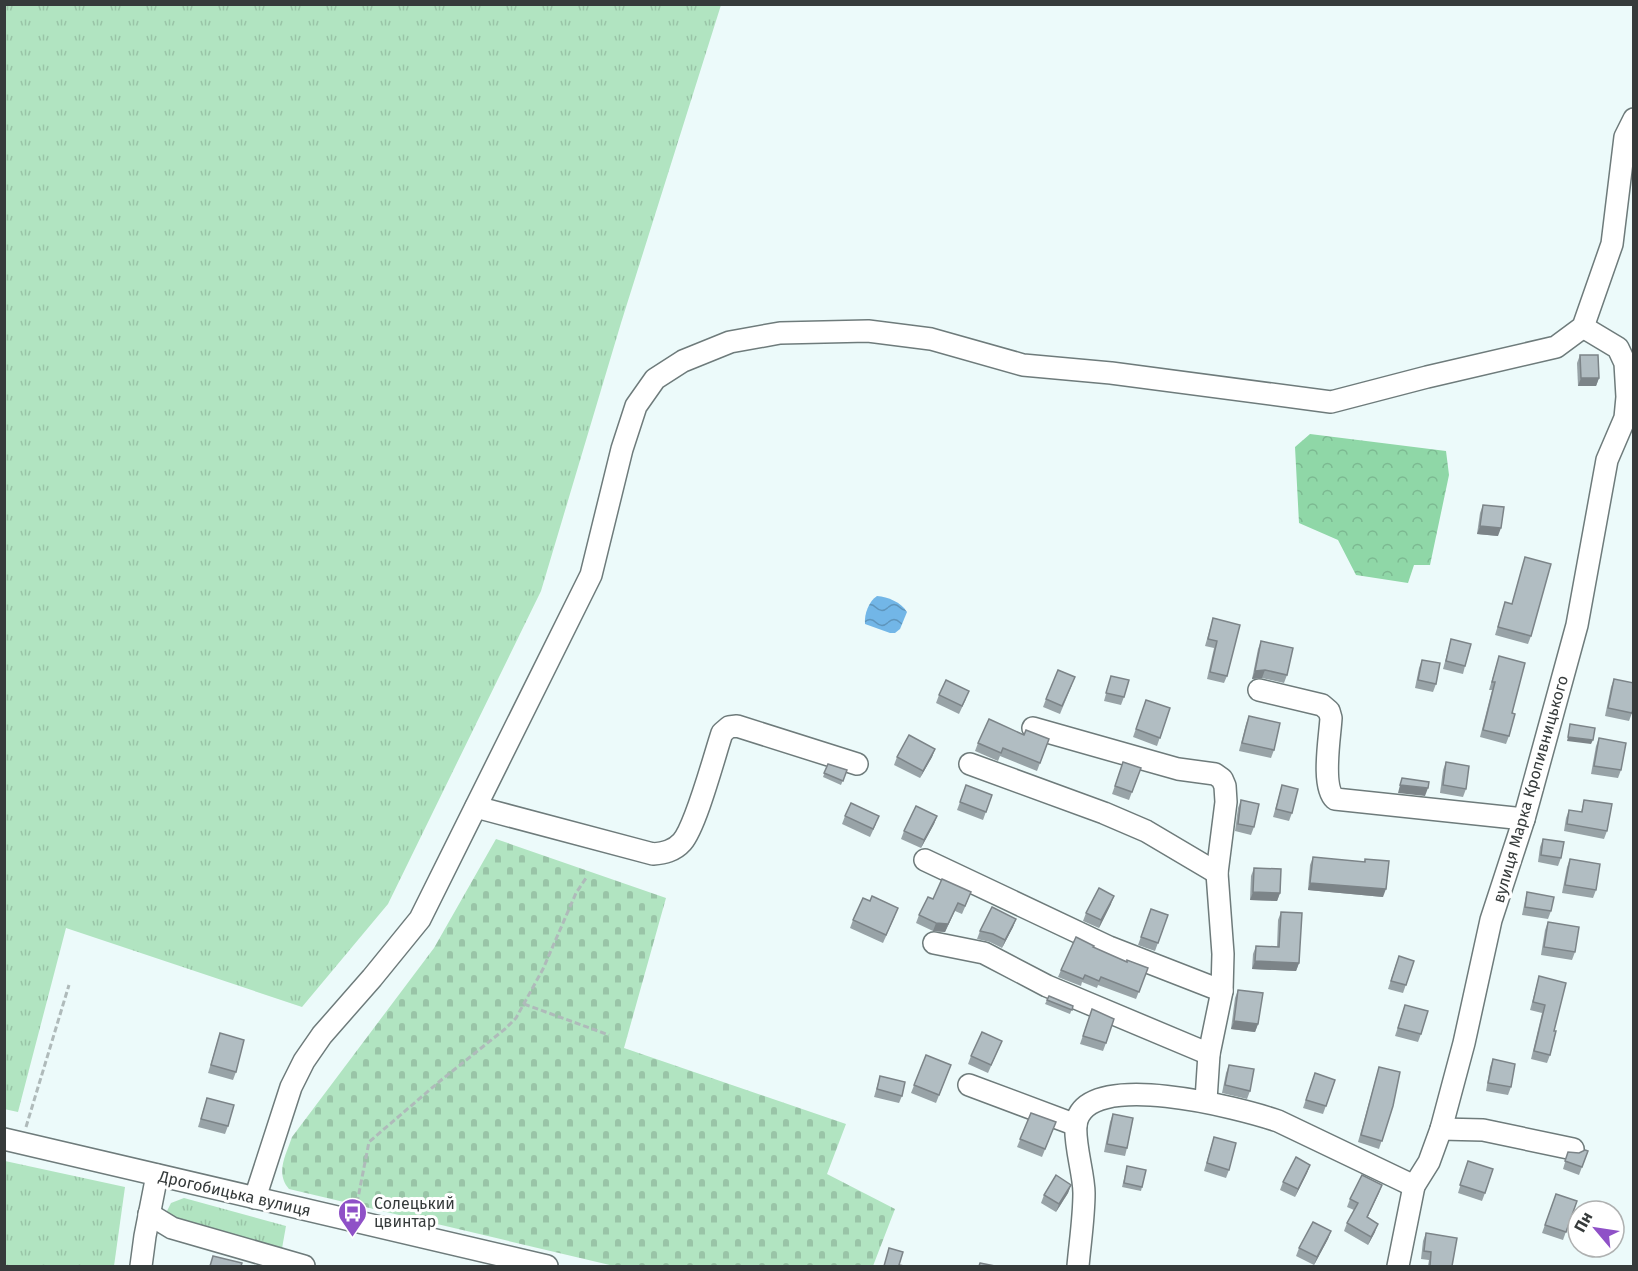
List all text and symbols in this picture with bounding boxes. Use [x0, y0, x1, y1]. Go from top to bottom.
street label: вулиця Марка Кропивницького [1489, 673, 1572, 905]
street label: Дрогобицька вулиця [156, 1167, 313, 1220]
place label: Солецький цвинтар [374, 1194, 455, 1231]
bus stop icon: Солецький цвинтар [337, 1196, 369, 1238]
north arrow [1566, 1199, 1626, 1259]
text: Пн [1570, 1209, 1596, 1235]

